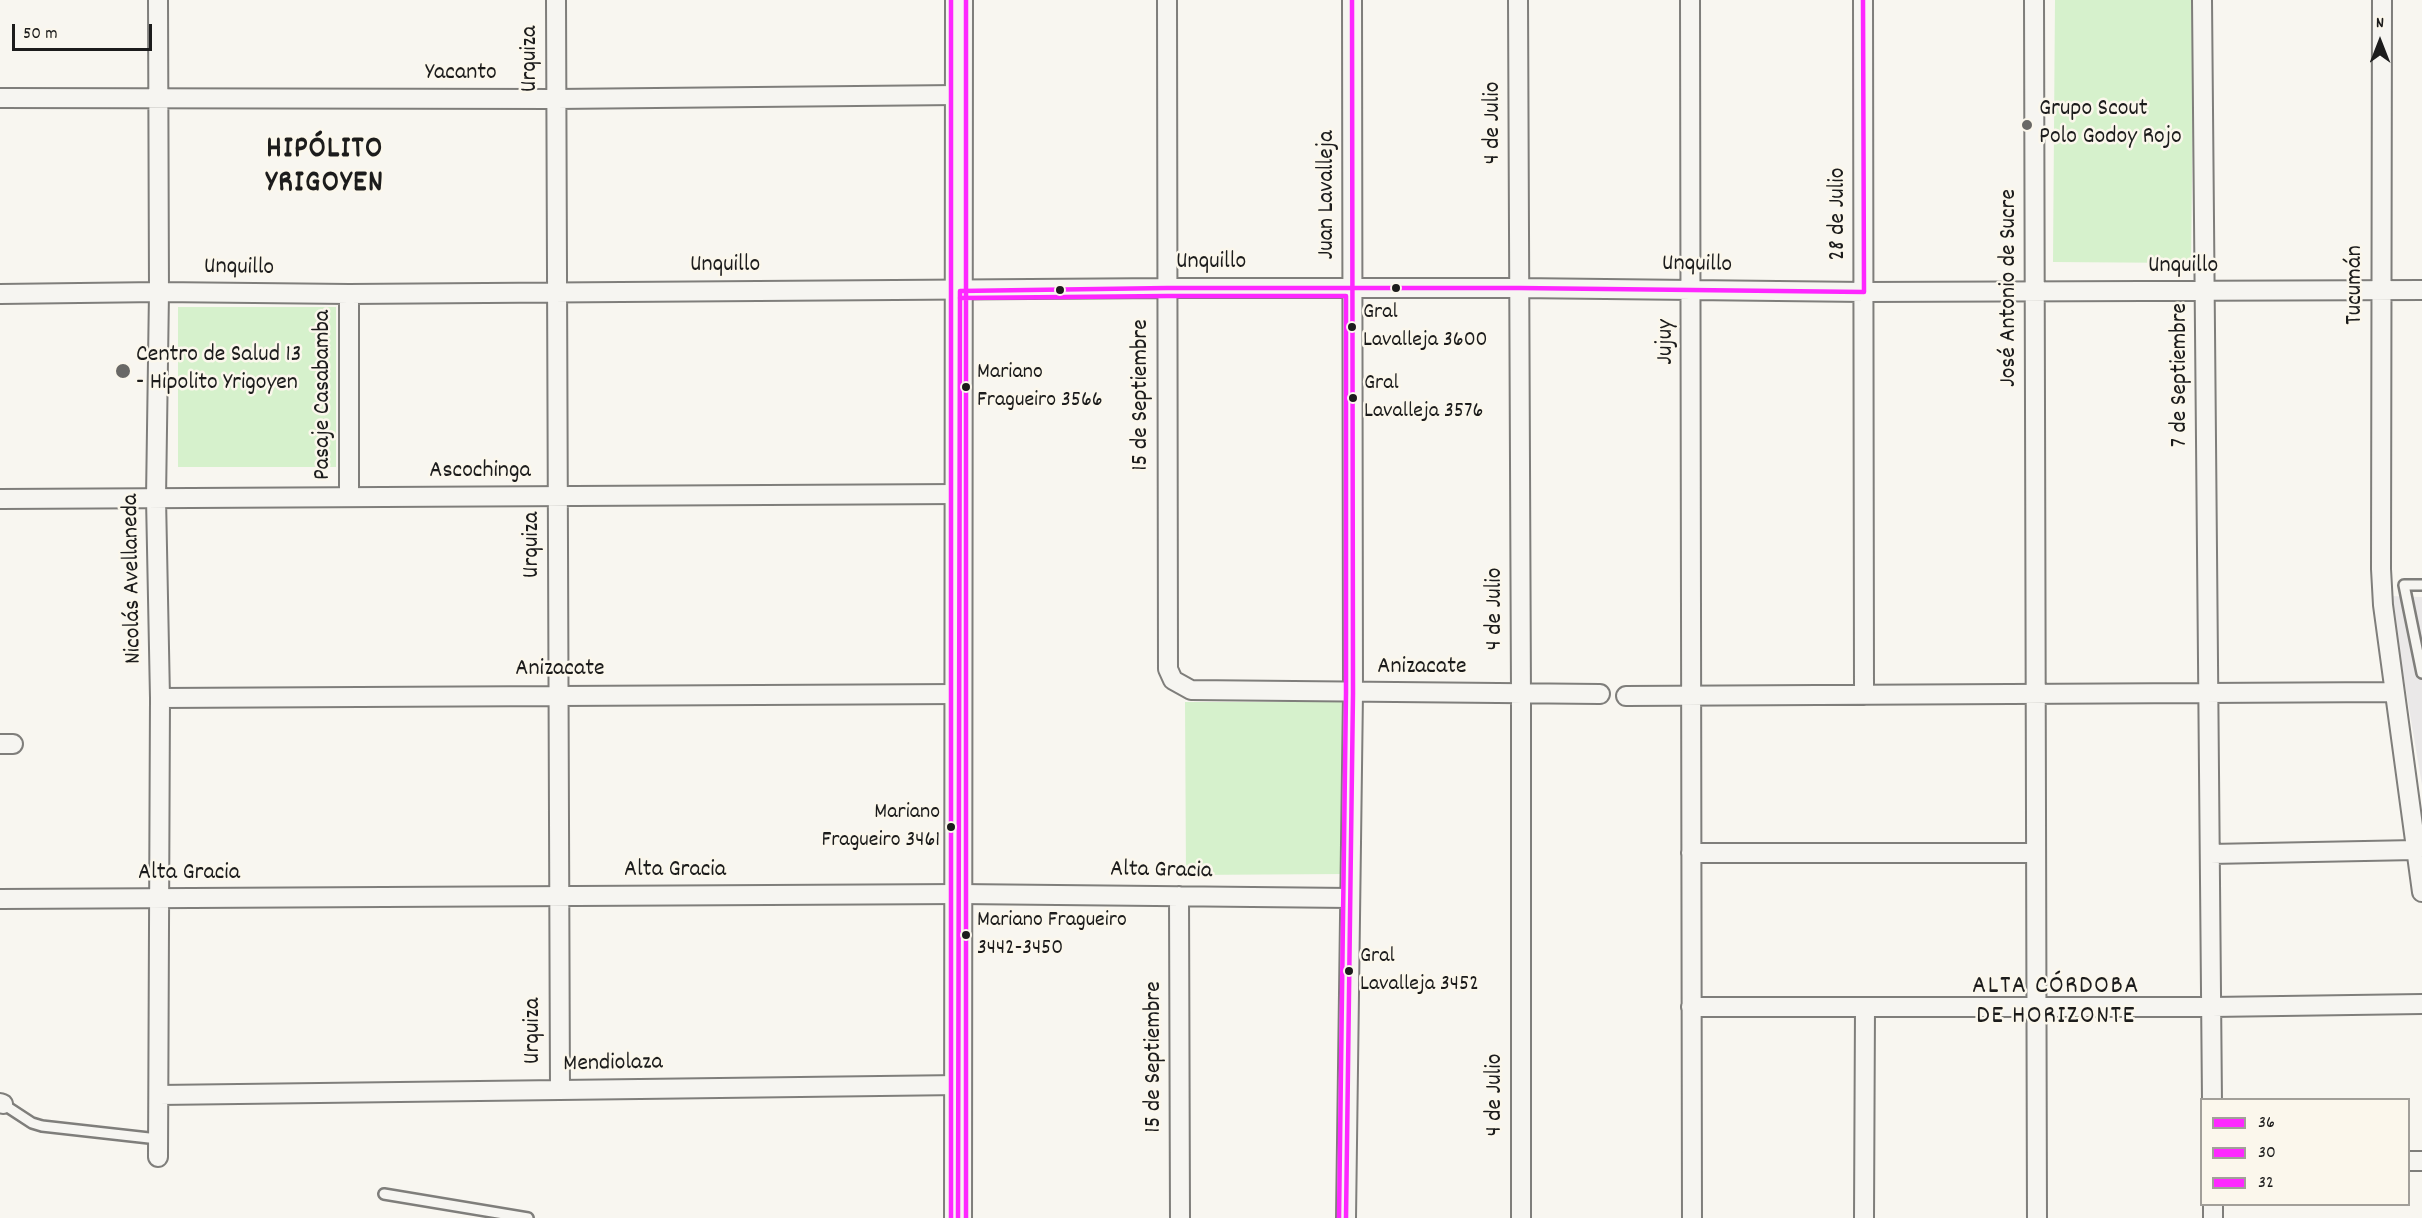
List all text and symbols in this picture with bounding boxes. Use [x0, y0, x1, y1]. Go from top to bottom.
scale bar [15, 12, 154, 50]
north arrow [2350, 12, 2410, 72]
text: N [2376, 12, 2384, 35]
text: 50 m [23, 22, 58, 47]
street label: Urquiza [518, 26, 546, 92]
street label: Yacanto [425, 61, 497, 89]
street label: 4 de Julio [1481, 82, 1509, 164]
place label: Grupo Scout Polo Godoy Rojo [2039, 97, 2182, 153]
marker: Grupo Scout Polo Godoy Rojo [2020, 118, 2034, 132]
street label: Juan Lavalleja [1315, 131, 1343, 259]
district label: HIPÓLITO YRIGOYEN [266, 134, 384, 204]
street label: 28 de Julio [1826, 168, 1854, 260]
street label: José Antonio de Sucre [1997, 189, 2025, 387]
street label: Tucumán [2343, 245, 2371, 325]
street label: Unquillo [1176, 250, 1246, 278]
street label: Unquillo [1662, 251, 1732, 281]
street label: Unquillo [690, 253, 760, 281]
street label: Unquillo [204, 254, 274, 284]
street label: Unquillo [2148, 254, 2218, 282]
unlabelled marker [1390, 282, 1402, 294]
unlabelled marker [1054, 284, 1066, 296]
place label: Gral Lavalleja 3600 [1363, 301, 1488, 352]
street label: 7 de Septiembre [2168, 303, 2196, 447]
street label: Pasaje Casabamba [311, 310, 339, 480]
street label: 15 de Septiembre [1129, 319, 1157, 471]
street label: Jujuy [1654, 319, 1682, 365]
marker: Gral Lavalleja 3600 [1346, 321, 1358, 333]
place label: Centro de Salud 13 - Hipolito Yrigoyen [136, 343, 301, 399]
place label: Mariano Fragueiro 3566 [977, 361, 1103, 412]
marker: Centro de Salud 13 - Hipolito Yrigoyen [114, 362, 132, 380]
place label: Gral Lavalleja 3576 [1364, 372, 1483, 424]
marker: Mariano Fragueiro 3566 [960, 381, 972, 393]
marker: Gral Lavalleja 3576 [1347, 392, 1359, 404]
street label: Ascochinga [429, 459, 531, 487]
street label: Nicolás Avellaneda [118, 494, 150, 664]
street label: Urquiza [520, 512, 548, 578]
street label: 4 de Julio [1483, 568, 1511, 650]
street label: Anizacate [1377, 655, 1467, 683]
street label: Anizacate [515, 657, 605, 685]
place label: Mariano Fragueiro 3461 [821, 801, 940, 852]
marker: Mariano Fragueiro 3461 [945, 821, 957, 833]
street label: Alta Gracia [1110, 857, 1212, 887]
street label: Alta Gracia [624, 858, 726, 886]
street label: Alta Gracia [138, 861, 240, 889]
place label: Mariano Fragueiro 3442-3450 [977, 909, 1127, 960]
marker: Mariano Fragueiro 3442-3450 [960, 929, 972, 941]
place label: Gral Lavalleja 3452 [1360, 945, 1479, 996]
marker: Gral Lavalleja 3452 [1343, 965, 1355, 977]
district label: ALTA CÓRDOBA DE HORIZONTE [1972, 972, 2140, 1034]
street label: 15 de Septiembre [1142, 981, 1170, 1133]
street label: Urquiza [521, 998, 549, 1064]
street label: Mendiolaza [563, 1050, 663, 1080]
street label: 4 de Julio [1483, 1054, 1511, 1136]
legend [2200, 1098, 2410, 1206]
text: 36 [2258, 1111, 2275, 1136]
text: 30 [2258, 1141, 2276, 1166]
text: 32 [2258, 1171, 2274, 1196]

